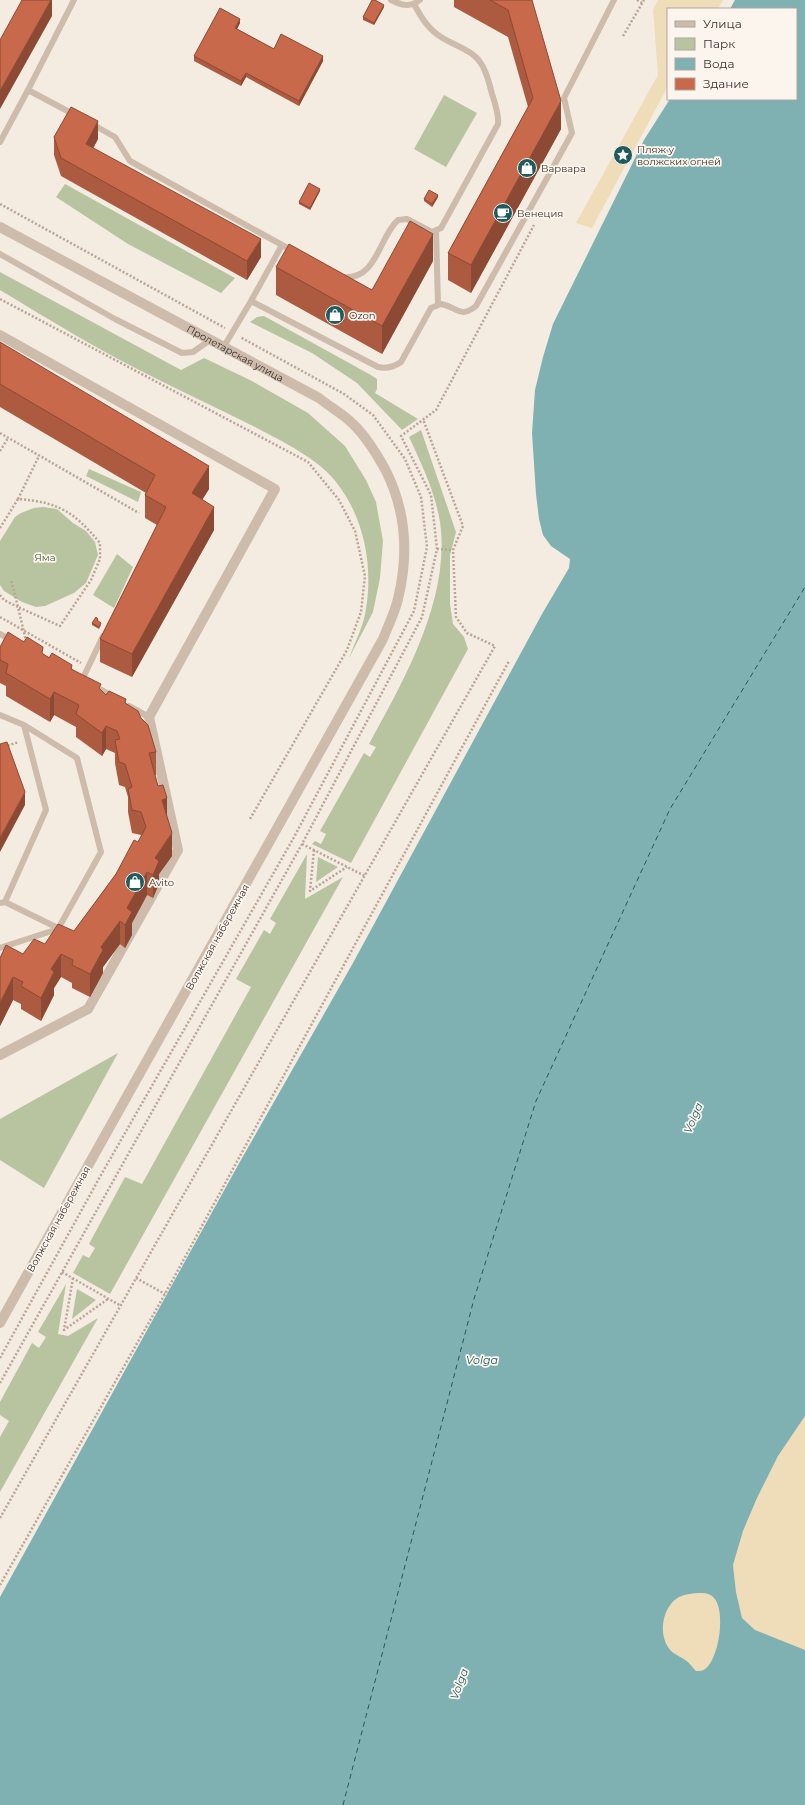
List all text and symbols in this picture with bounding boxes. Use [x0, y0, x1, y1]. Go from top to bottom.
legend [667, 8, 797, 100]
text: Улица [703, 16, 742, 31]
text: Парк [703, 36, 735, 51]
text: Вода [703, 56, 734, 71]
text: Здание [703, 76, 749, 91]
place label: Пляж у волжских огней [637, 143, 721, 168]
place icon: Пляж у волжских огней [612, 144, 634, 166]
shop icon: Варвара [516, 157, 538, 179]
place label: Варвара [541, 162, 586, 175]
cafe icon: Венеция [492, 202, 514, 224]
place label: Венеция [517, 207, 563, 220]
shop icon: Ozon [324, 304, 346, 326]
place label: Ozon [349, 309, 375, 322]
street label: Пролетарская улица [184, 322, 286, 385]
park label: Яма [34, 551, 56, 564]
shop icon: Avito [124, 871, 146, 893]
place label: Avito [149, 876, 174, 889]
street label: Волжская набережная [183, 882, 252, 993]
water label: Volga [680, 1101, 706, 1135]
street label: Волжская набережная [24, 1164, 93, 1275]
water label: Volga [466, 1353, 498, 1367]
water label: Volga [447, 1667, 471, 1701]

